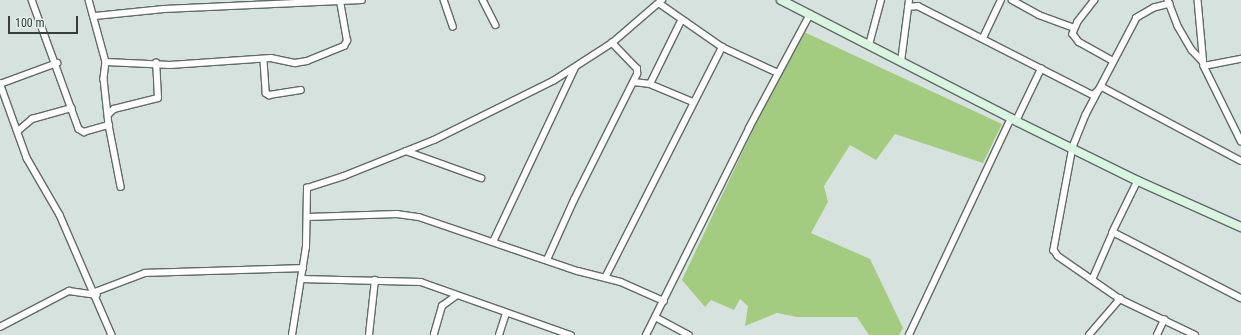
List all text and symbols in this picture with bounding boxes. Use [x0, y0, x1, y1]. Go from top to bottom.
scale bar [10, 8, 80, 34]
text: 100 m [15, 16, 45, 30]

